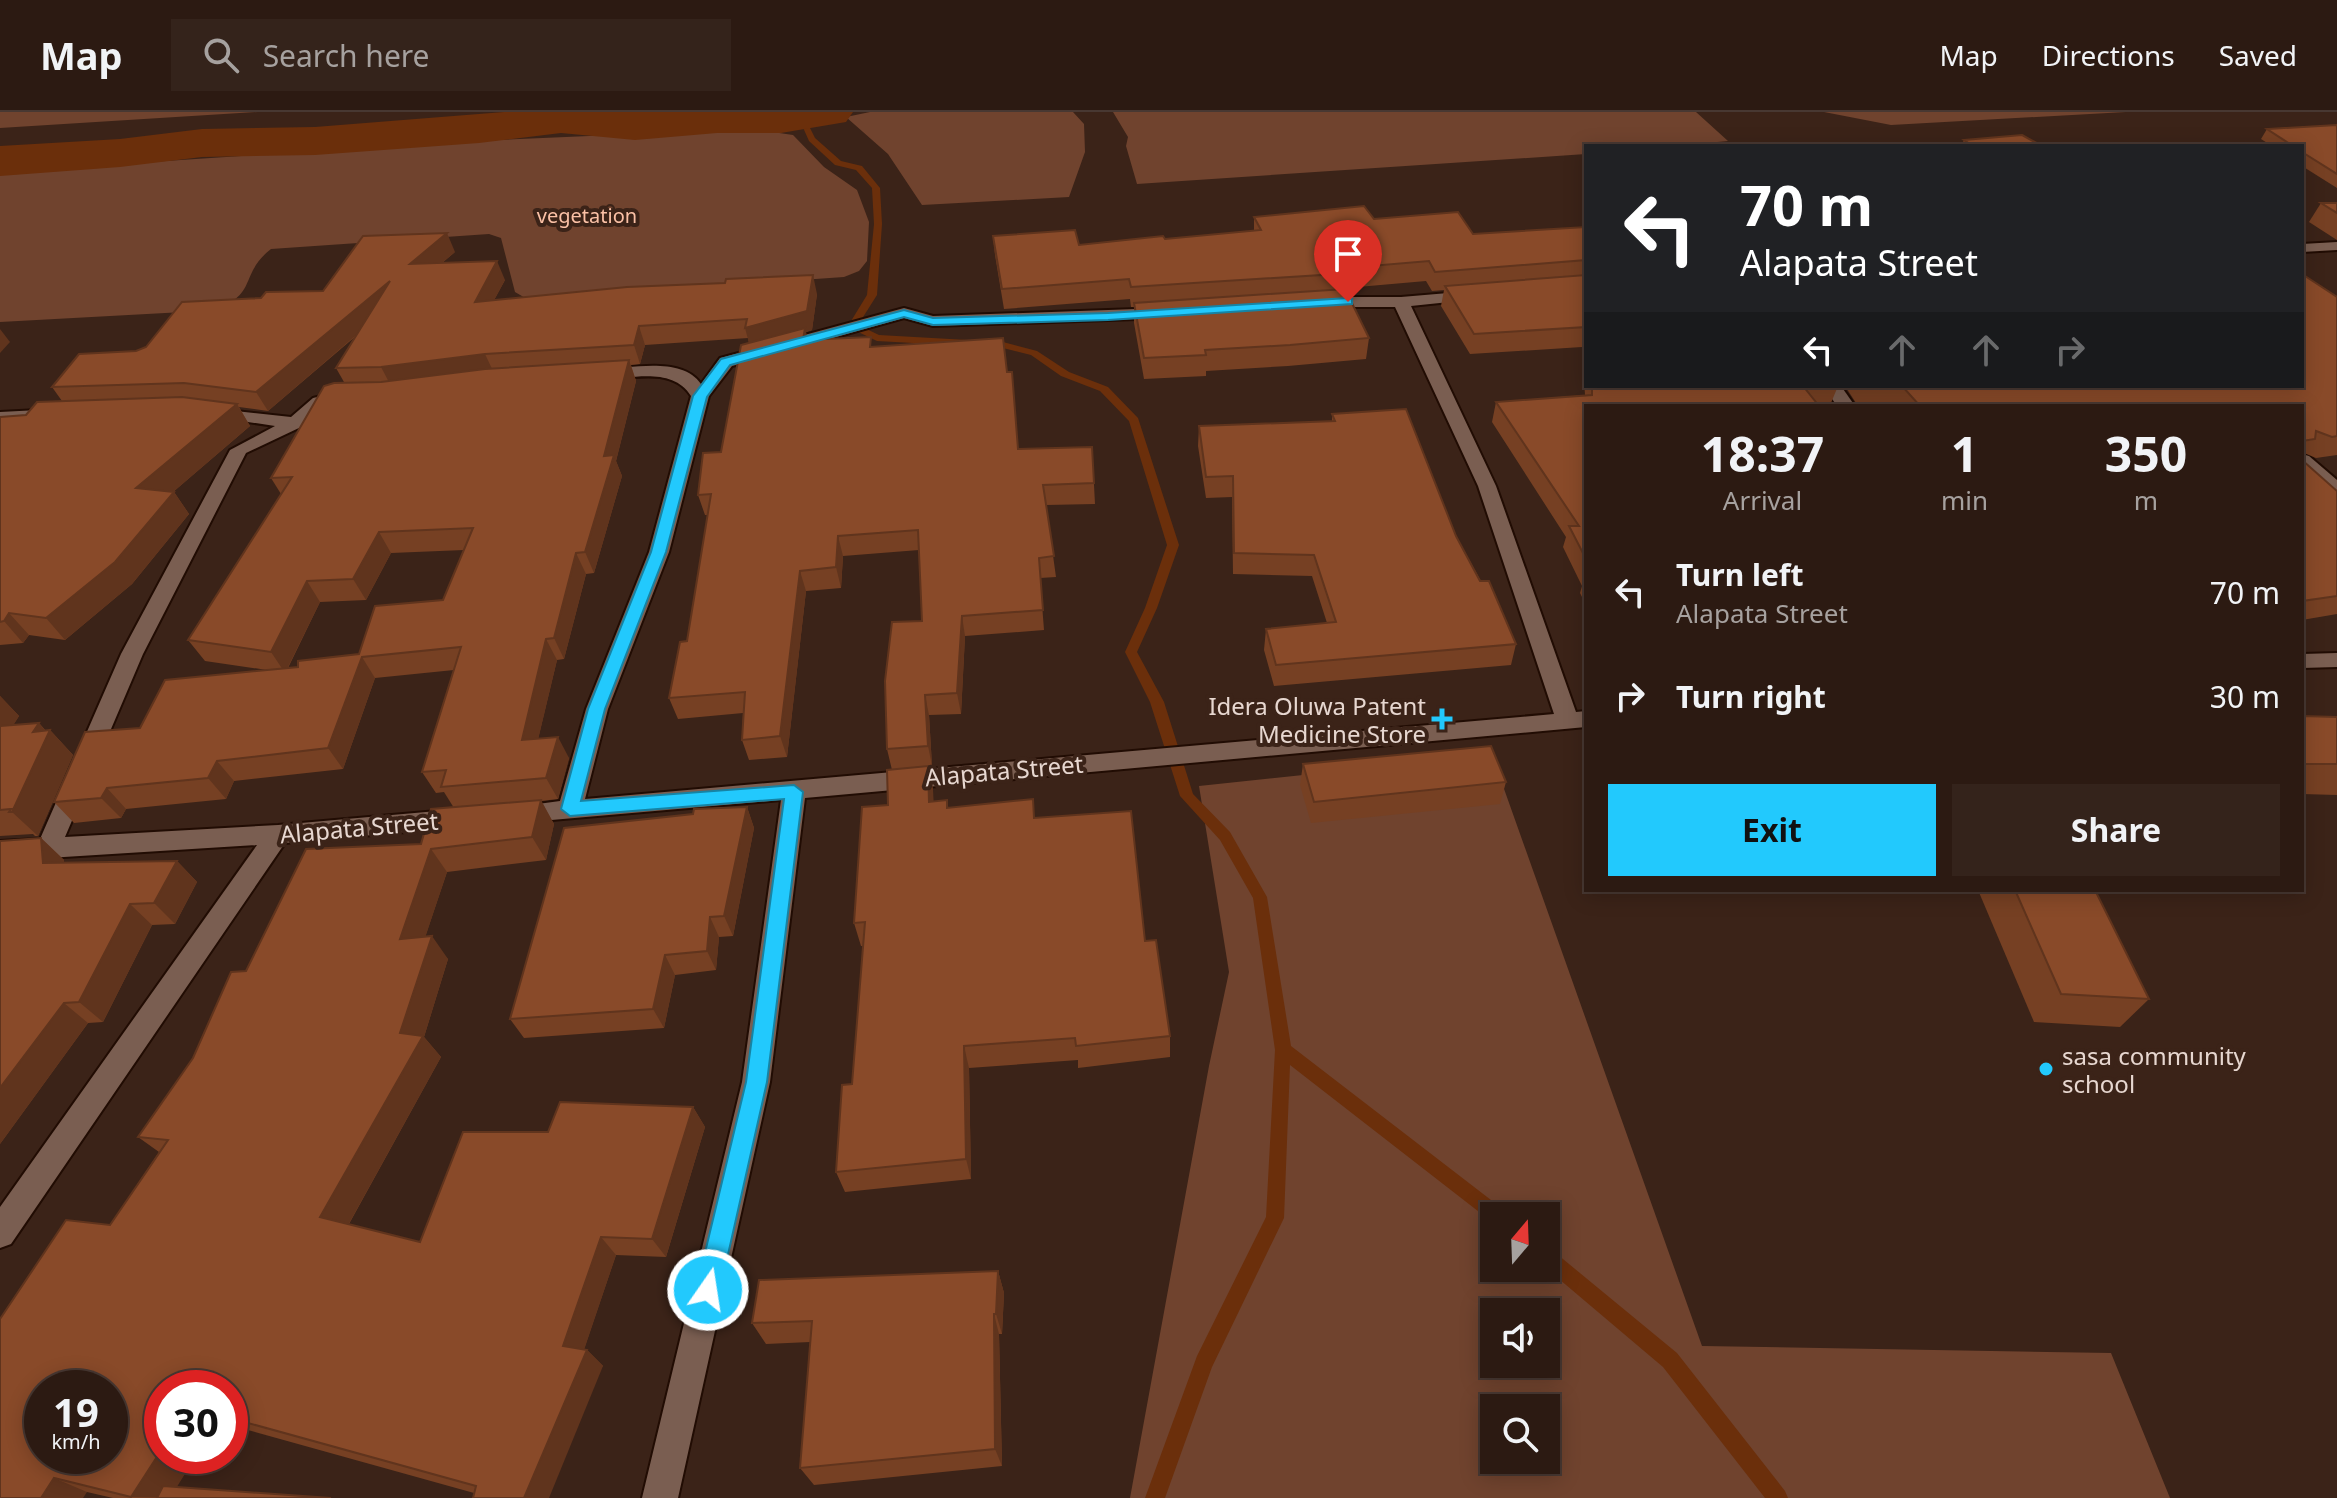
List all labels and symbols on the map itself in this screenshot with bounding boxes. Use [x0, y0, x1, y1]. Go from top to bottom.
park label: vegetation [537, 202, 637, 229]
pin [1314, 220, 1382, 302]
place label: Idera Oluwa Patent Medicine Store [1208, 689, 1426, 750]
marker: Idera Oluwa Patent Medicine Store [1433, 710, 1451, 728]
street label: Alapata Street [924, 747, 1085, 793]
street label: Alapata Street [279, 804, 440, 850]
place label: sasa community school [2062, 1039, 2247, 1100]
marker: sasa community school [2037, 1060, 2055, 1078]
north arrow [1480, 1202, 1560, 1282]
position arrow [666, 1248, 750, 1332]
speed limit sign: 30 [144, 1370, 248, 1474]

